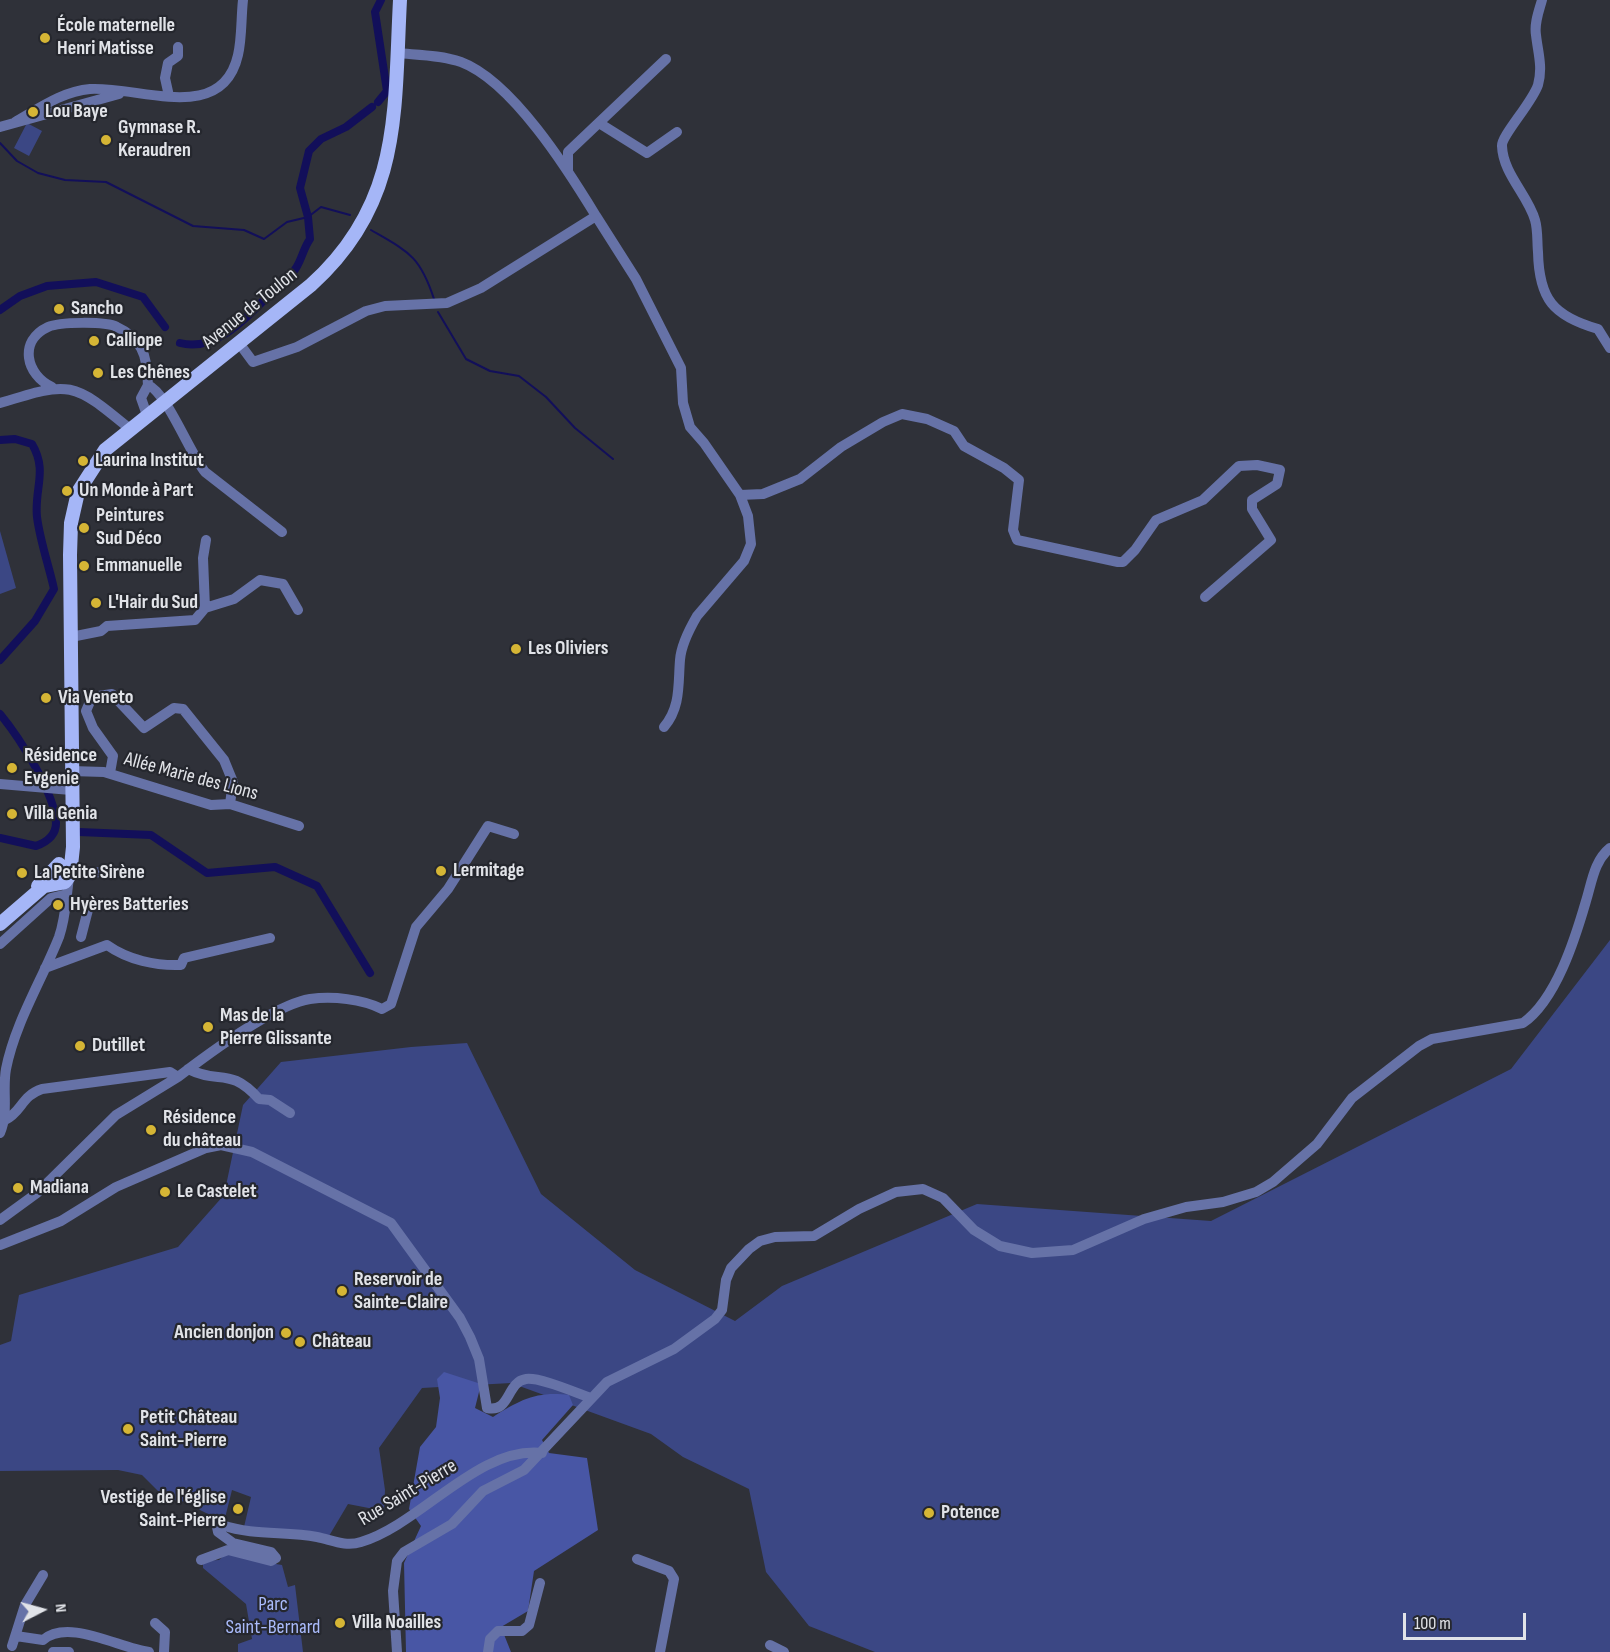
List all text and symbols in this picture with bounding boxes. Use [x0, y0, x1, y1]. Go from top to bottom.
place label: École maternelle Henri Matisse [57, 14, 175, 61]
marker: École maternelle Henri Matisse [38, 31, 52, 45]
place label: Lou Baye [45, 100, 108, 124]
marker: Lou Baye [26, 105, 40, 119]
place label: Gymnase R. Keraudren [118, 116, 201, 163]
marker: Gymnase R. Keraudren [99, 133, 113, 147]
street label: Avenue de Toulon [197, 263, 303, 355]
place label: Sancho [71, 297, 123, 321]
marker: Sancho [52, 302, 66, 316]
place label: Calliope [106, 329, 163, 353]
marker: Calliope [87, 334, 101, 348]
place label: Les Chênes [110, 361, 190, 385]
marker: Les Chênes [91, 366, 105, 380]
place label: Laurina Institut [95, 449, 204, 473]
marker: Laurina Institut [76, 454, 90, 468]
place label: Un Monde à Part [79, 479, 193, 503]
marker: Un Monde à Part [60, 484, 74, 498]
place label: Peintures Sud Déco [96, 504, 164, 551]
marker: Peintures Sud Déco [77, 521, 91, 535]
place label: Emmanuelle [96, 554, 182, 578]
marker: Emmanuelle [77, 559, 91, 573]
place label: L'Hair du Sud [108, 591, 198, 615]
marker: L'Hair du Sud [89, 596, 103, 610]
place label: Les Oliviers [528, 637, 609, 661]
marker: Les Oliviers [509, 642, 523, 656]
place label: Via Veneto [58, 686, 133, 710]
marker: Via Veneto [39, 691, 53, 705]
place label: Résidence Evgenie [24, 744, 97, 791]
street label: Allée Marie des Lions [121, 748, 261, 806]
marker: Résidence Evgenie [5, 761, 19, 775]
place label: Villa Genia [24, 802, 97, 826]
marker: Villa Genia [5, 807, 19, 821]
place label: Lermitage [453, 859, 524, 883]
place label: La Petite Sirène [34, 861, 145, 885]
marker: Lermitage [434, 864, 448, 878]
marker: La Petite Sirène [15, 866, 29, 880]
place label: Hyères Batteries [70, 893, 189, 917]
marker: Hyères Batteries [51, 898, 65, 912]
place label: Mas de la Pierre Glissante [220, 1004, 332, 1051]
marker: Mas de la Pierre Glissante [201, 1020, 215, 1034]
place label: Dutillet [92, 1034, 145, 1058]
marker: Dutillet [73, 1039, 87, 1053]
place label: Résidence du château [163, 1106, 241, 1153]
marker: Résidence du château [144, 1123, 158, 1137]
place label: Madiana [30, 1176, 89, 1200]
place label: Le Castelet [177, 1180, 257, 1204]
marker: Madiana [11, 1181, 25, 1195]
marker: Le Castelet [158, 1185, 172, 1199]
place label: Reservoir de Sainte-Claire [354, 1268, 448, 1315]
marker: Reservoir de Sainte-Claire [335, 1284, 349, 1298]
place label: Ancien donjon [174, 1321, 274, 1345]
marker: Ancien donjon [279, 1326, 293, 1340]
place label: Château [312, 1330, 371, 1354]
marker: Château [293, 1335, 307, 1349]
place label: Petit Château Saint-Pierre [140, 1406, 237, 1453]
marker: Petit Château Saint-Pierre [121, 1422, 135, 1436]
street label: Rue Saint-Pierre [355, 1454, 461, 1532]
place label: Vestige de l'église Saint-Pierre [101, 1486, 226, 1533]
place label: Potence [941, 1501, 1000, 1525]
marker: Vestige de l'église Saint-Pierre [231, 1502, 245, 1516]
marker: Potence [922, 1506, 936, 1520]
north arrow [12, 1580, 72, 1640]
park label: Parc Saint-Bernard [226, 1593, 320, 1640]
scale bar [1406, 1601, 1529, 1639]
text: N [51, 1603, 70, 1613]
place label: Villa Noailles [352, 1611, 441, 1635]
text: 100 m [1414, 1613, 1451, 1634]
marker: Villa Noailles [333, 1616, 347, 1630]

